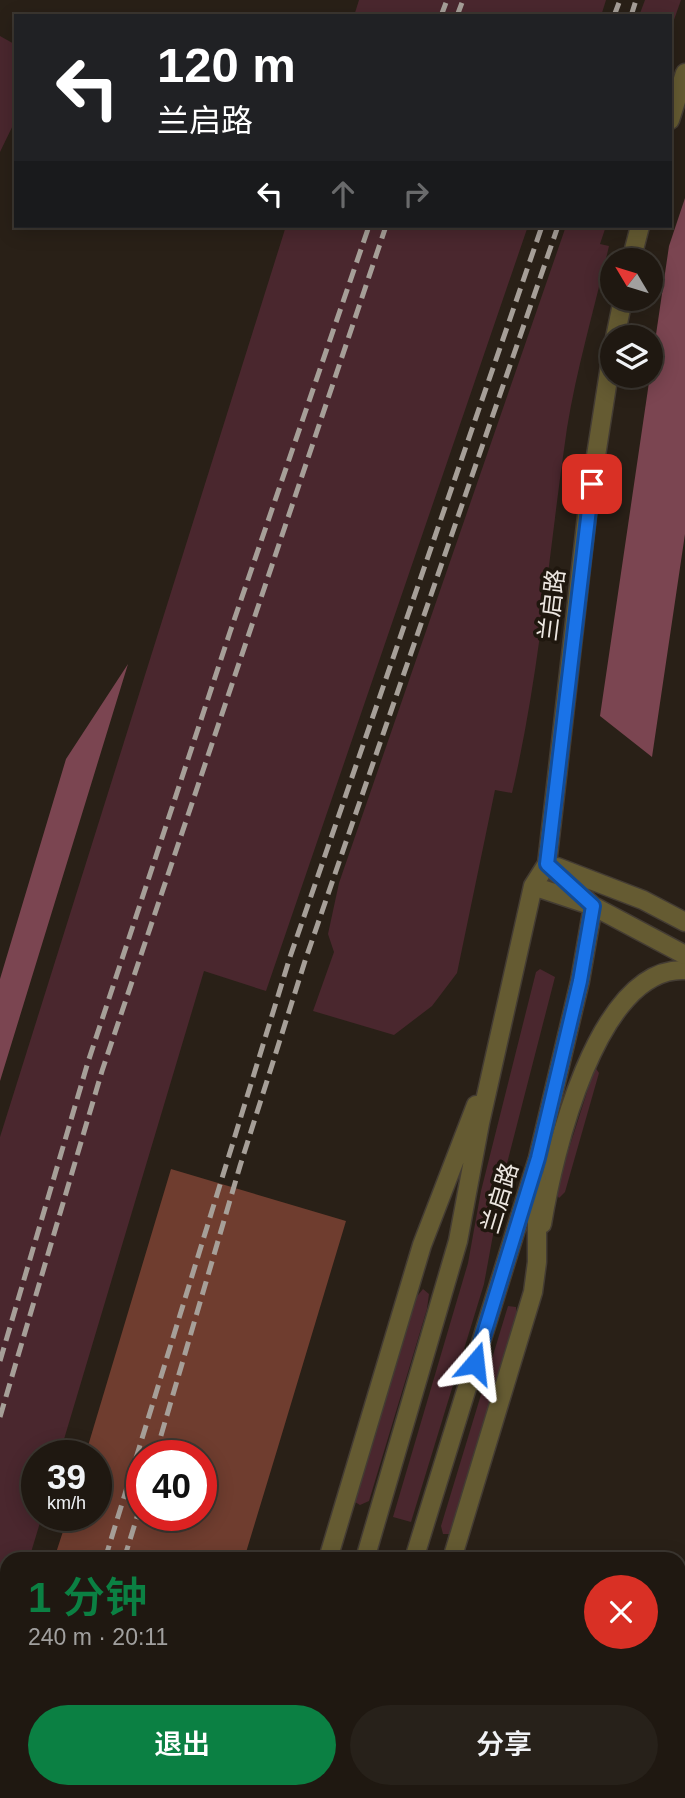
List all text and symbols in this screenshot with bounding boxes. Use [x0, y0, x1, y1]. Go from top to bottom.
text: 120 m [157, 38, 296, 92]
icon: left [42, 42, 133, 133]
text: 兰启路 [157, 103, 253, 139]
icon: left [251, 175, 289, 213]
icon: ahead [324, 175, 362, 213]
icon: right [397, 175, 435, 213]
north arrow [600, 248, 663, 312]
map controls [600, 248, 663, 388]
button: layers [600, 325, 663, 388]
pin [562, 454, 622, 514]
icon: arrive [573, 465, 611, 503]
street label: 兰启路 [534, 568, 569, 642]
street label: 兰启路 [476, 1159, 523, 1236]
position arrow [438, 1326, 512, 1400]
speed limit sign: 40 [126, 1440, 217, 1531]
text: 39 [47, 1457, 86, 1496]
text: km/h [47, 1493, 86, 1513]
text: 1 分钟 [28, 1574, 147, 1621]
button: close [584, 1575, 658, 1649]
text: 240 m · 20:11 [28, 1624, 168, 1650]
button: 退出 [28, 1705, 336, 1785]
button: 分享 [350, 1705, 658, 1785]

